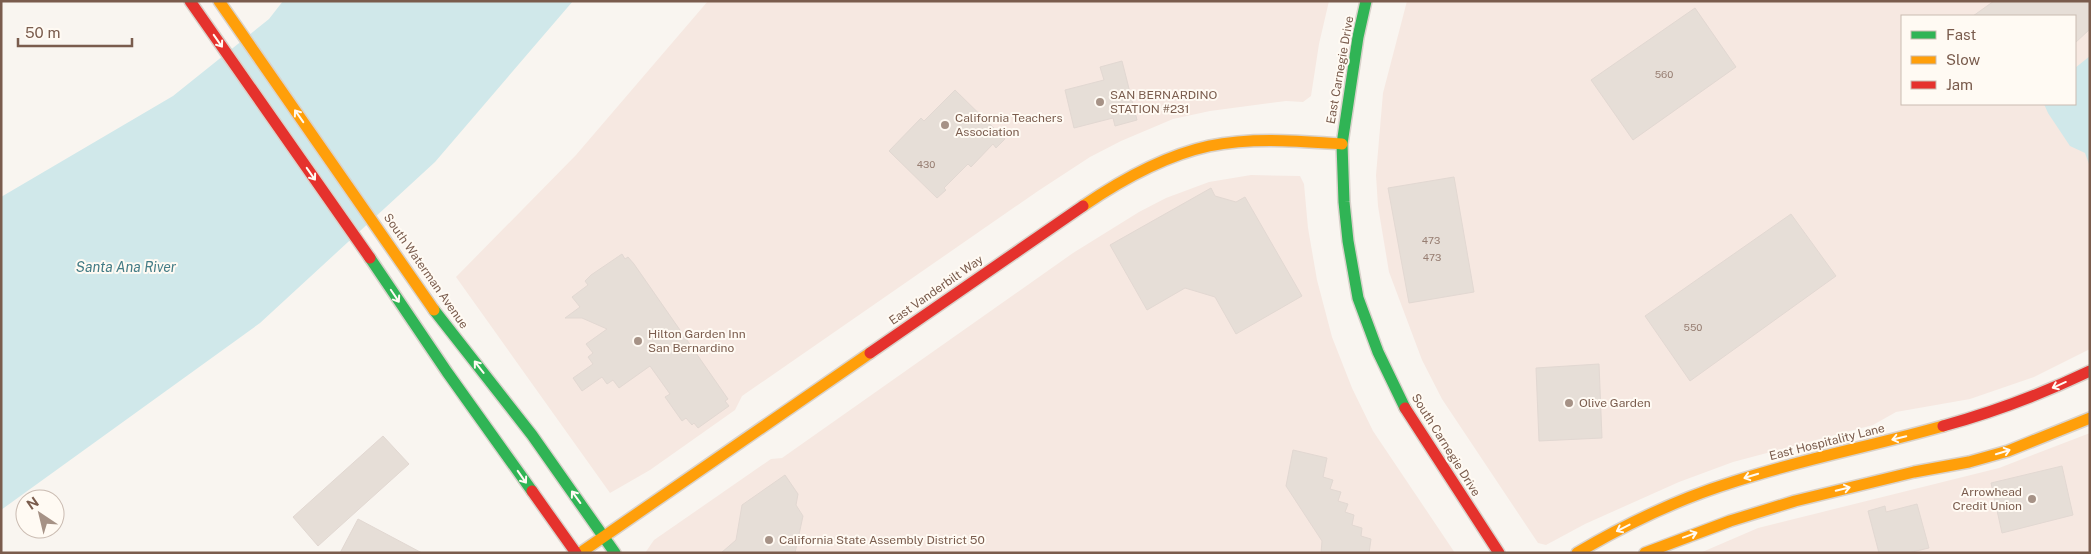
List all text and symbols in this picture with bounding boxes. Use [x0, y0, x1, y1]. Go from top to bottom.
scale bar [18, 15, 131, 47]
street label: East Carnegie Drive [1324, 15, 1356, 125]
legend [1901, 15, 2076, 105]
text: 50 m [25, 24, 60, 41]
text: Fast [1946, 26, 1976, 43]
one-way arrow [213, 34, 223, 48]
text: Slow [1946, 51, 1981, 68]
house number: 560 [1655, 68, 1673, 80]
text: Jam [1946, 76, 1973, 93]
place label: SAN BERNARDINO STATION #231 [1110, 88, 1218, 116]
marker: SAN BERNARDINO STATION #231 [1094, 96, 1106, 108]
one-way arrow [294, 109, 304, 123]
place label: California Teachers Association [955, 111, 1063, 139]
marker: California Teachers Association [939, 119, 951, 131]
house number: 430 [917, 158, 935, 170]
one-way arrow [306, 167, 316, 181]
street label: South Waterman Avenue [381, 211, 471, 331]
house number: 473 [1422, 234, 1440, 246]
house number: 473 [1423, 251, 1441, 263]
street label: East Vanderbilt Way [886, 252, 986, 328]
water label: Santa Ana River [76, 259, 177, 275]
one-way arrow [390, 289, 400, 303]
house number: 550 [1684, 321, 1702, 333]
place label: Hilton Garden Inn San Bernardino [648, 327, 746, 355]
marker: Hilton Garden Inn San Bernardino [632, 335, 644, 347]
one-way arrow [474, 360, 484, 374]
one-way arrow [2052, 380, 2067, 390]
street label: South Carnegie Drive [1409, 391, 1483, 499]
place label: Olive Garden [1579, 396, 1651, 410]
marker: Olive Garden [1563, 397, 1575, 409]
street label: East Hospitality Lane [1768, 421, 1886, 463]
one-way arrow [1892, 434, 1908, 443]
one-way arrow [1995, 446, 2011, 456]
one-way arrow [517, 470, 527, 484]
one-way arrow [1744, 472, 1759, 481]
one-way arrow [1834, 484, 1850, 493]
place label: Arrowhead Credit Union [1953, 485, 2022, 513]
north arrow [15, 489, 65, 539]
one-way arrow [571, 490, 581, 504]
marker: Arrowhead Credit Union [2026, 493, 2038, 505]
text: N [23, 494, 42, 513]
one-way arrow [1616, 524, 1631, 534]
one-way arrow [1682, 530, 1698, 539]
place label: California State Assembly District 50 [779, 533, 985, 547]
marker: California State Assembly District 50 [763, 534, 775, 546]

